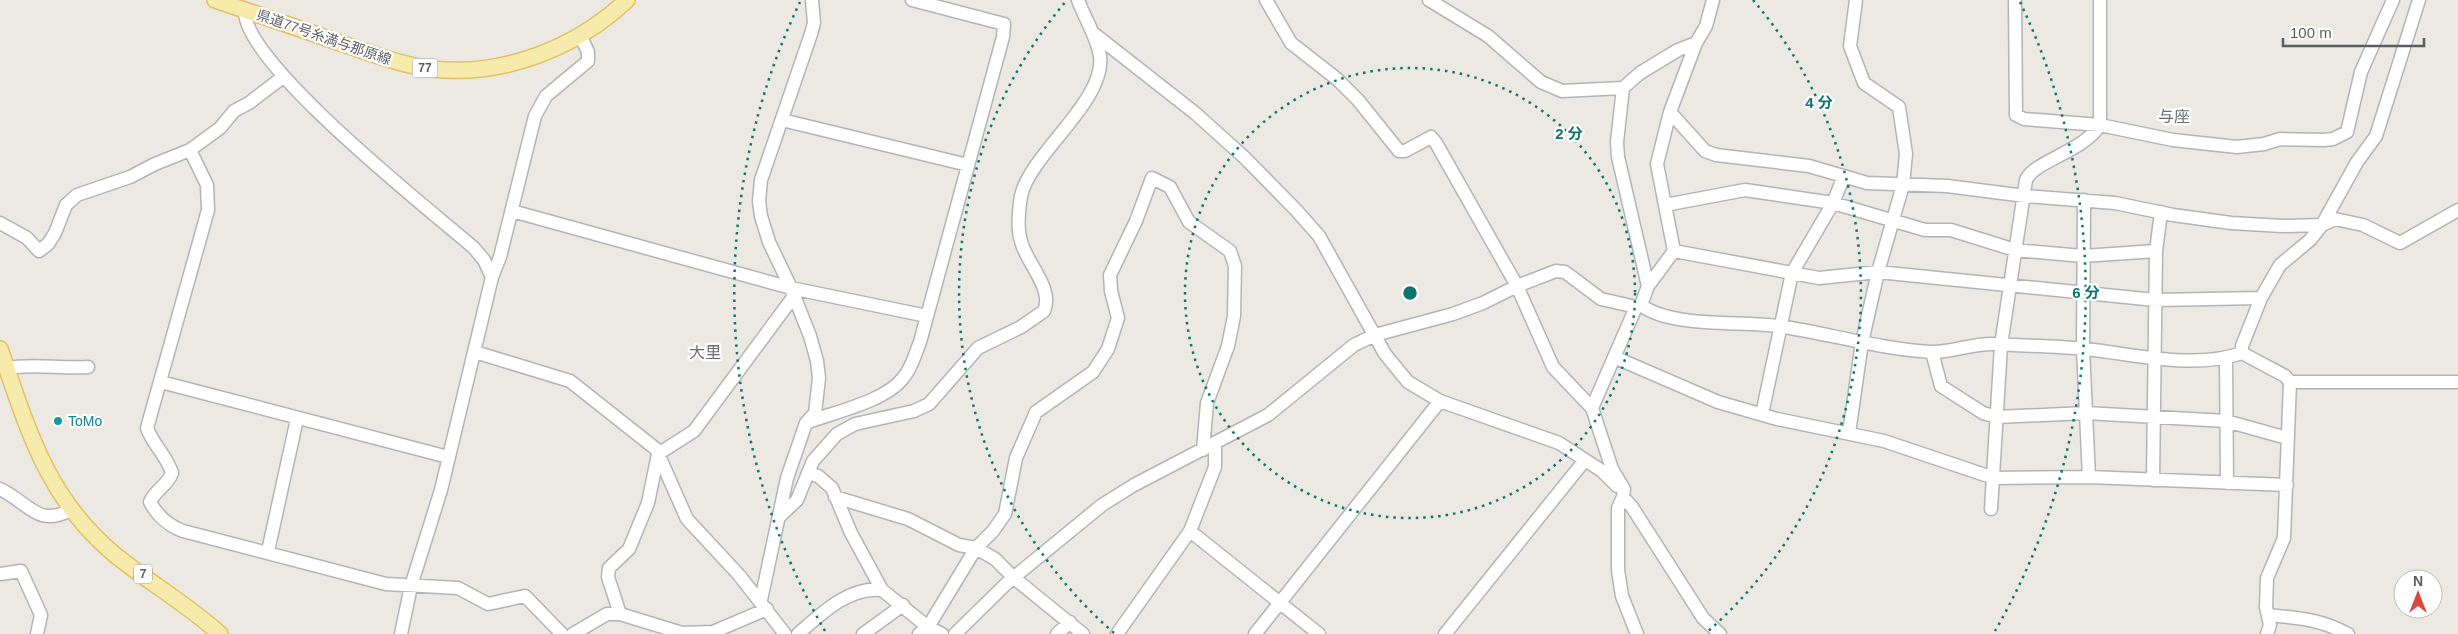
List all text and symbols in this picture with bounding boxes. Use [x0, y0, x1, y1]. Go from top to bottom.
street label: 県道77号糸満与那原線 [254, 6, 394, 68]
scale bar [2283, 15, 2424, 47]
text: 100 m [2290, 24, 2332, 41]
road number: 77 [412, 58, 438, 78]
text: 4 分 [1805, 94, 1833, 111]
district label: 与座 [2158, 108, 2190, 125]
text: 2 分 [1555, 125, 1583, 142]
centre of rings [1401, 284, 1419, 302]
text: 6 分 [2072, 284, 2100, 301]
district label: 大里 [689, 344, 721, 361]
place label: ToMo [68, 413, 102, 429]
marker: ToMo [52, 415, 64, 427]
road number: 7 [134, 564, 152, 584]
north arrow [2393, 569, 2443, 619]
text: N [2413, 573, 2423, 589]

